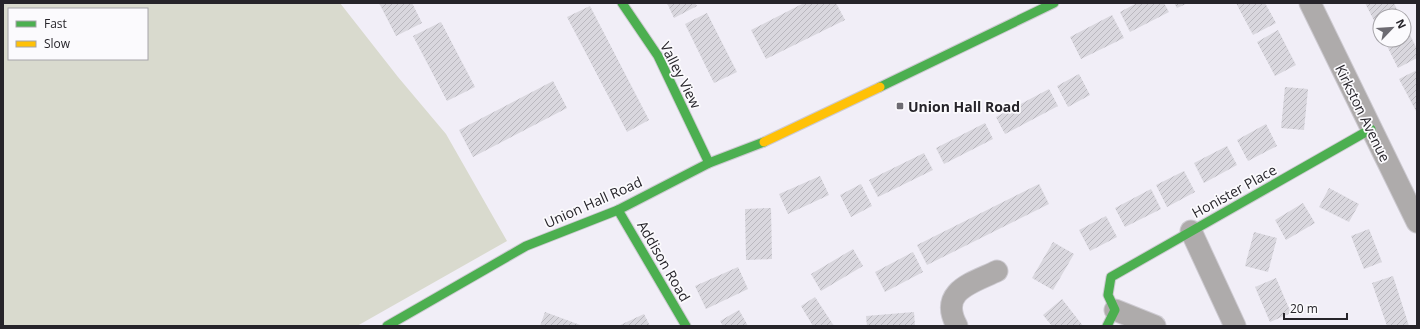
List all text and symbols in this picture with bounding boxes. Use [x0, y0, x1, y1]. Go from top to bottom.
legend [8, 8, 148, 60]
north arrow [1372, 8, 1412, 48]
text: Fast [44, 15, 67, 32]
text: N [1393, 16, 1410, 31]
text: Slow [44, 35, 71, 52]
street label: Valley View [656, 38, 706, 112]
street label: Kirkston Avenue [1331, 61, 1395, 165]
place label: Union Hall Road [908, 97, 1020, 116]
marker: Union Hall Road [895, 101, 905, 111]
street label: Honister Place [1188, 160, 1280, 222]
street label: Union Hall Road [541, 172, 645, 232]
street label: Addison Road [633, 217, 695, 305]
scale bar [1284, 295, 1347, 321]
text: 20 m [1290, 300, 1318, 317]

